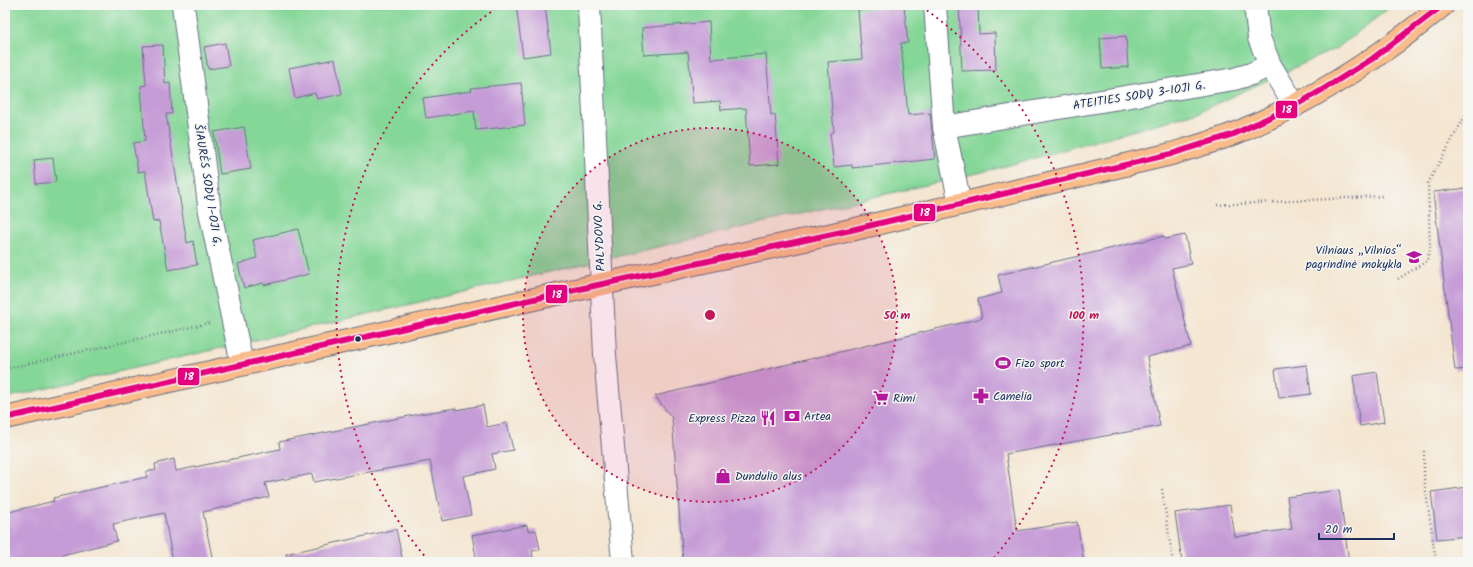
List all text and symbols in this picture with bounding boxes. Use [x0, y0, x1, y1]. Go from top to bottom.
street label: ATEITIES SODŲ 3-IOJI G. [1072, 76, 1207, 115]
line badge: 18 [1275, 100, 1298, 119]
text: 18 [1282, 101, 1292, 119]
street label: ŠIAURĖS SODŲ 1-OJI G. [188, 122, 227, 248]
street label: PALYDOVO G. [588, 200, 611, 272]
line badge: 18 [913, 203, 936, 222]
text: 18 [920, 204, 930, 222]
place label: Vilniaus „Vilnios“ pagrindinė mokykla [1305, 241, 1402, 274]
school or university icon: Vilniaus „Vilnios“ pagrindinė mokykla [1405, 248, 1423, 266]
line badge: 18 [545, 284, 568, 304]
text: 18 [552, 286, 562, 304]
text: 50 m [883, 306, 911, 325]
text: 100 m [1069, 306, 1099, 325]
centre of rings [703, 308, 717, 322]
unlabelled marker [353, 334, 363, 344]
sports icon: Fizo sport [994, 354, 1012, 372]
place label: Fizo sport [1015, 354, 1065, 373]
line badge: 18 [177, 367, 200, 386]
text: 18 [184, 368, 194, 386]
pharmacy icon: Camelia [972, 387, 990, 405]
place label: Camelia [993, 387, 1033, 406]
supermarket icon: Rimi [872, 389, 890, 407]
place label: Rimi [893, 389, 916, 408]
bank icon: Artea [783, 407, 801, 425]
place label: Artea [804, 407, 831, 426]
place label: Express Pizza [688, 409, 756, 428]
restaurant icon: Express Pizza [759, 409, 777, 427]
shop icon: Dundulio alus [714, 467, 732, 485]
place label: Dundulio alus [735, 467, 802, 486]
scale bar [1319, 515, 1394, 541]
text: 20 m [1325, 520, 1353, 539]

